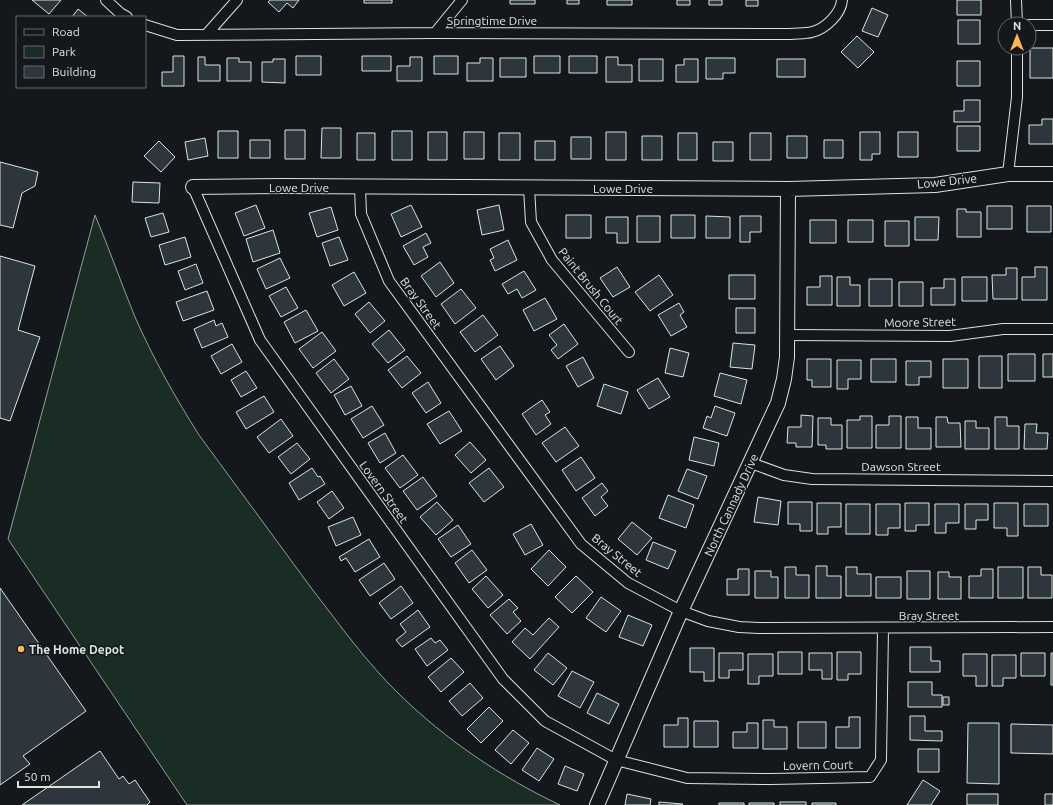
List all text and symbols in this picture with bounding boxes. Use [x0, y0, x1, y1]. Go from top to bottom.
street label: Springtime Drive [447, 14, 537, 27]
legend [16, 16, 146, 88]
north arrow [997, 16, 1037, 56]
text: N [1013, 20, 1021, 32]
text: Road [52, 25, 80, 38]
text: Park [52, 45, 76, 58]
text: Building [52, 65, 96, 78]
street label: Lowe Drive [916, 171, 978, 191]
street label: Lowe Drive [269, 181, 329, 194]
street label: Lowe Drive [593, 182, 653, 195]
street label: Paint Brush Court [556, 245, 626, 327]
street label: Bray Street [398, 275, 444, 331]
street label: Moore Street [884, 315, 956, 329]
street label: North Cannady Drive [701, 452, 761, 558]
street label: Lovern Street [357, 459, 411, 526]
street label: Dawson Street [861, 460, 941, 473]
street label: Bray Street [589, 531, 645, 579]
street label: Bray Street [899, 609, 959, 622]
place label: The Home Depot [29, 643, 124, 656]
marker: The Home Depot [16, 644, 26, 654]
street label: Lovern Court [783, 758, 853, 772]
scale bar [18, 763, 99, 789]
text: 50 m [24, 770, 51, 783]

